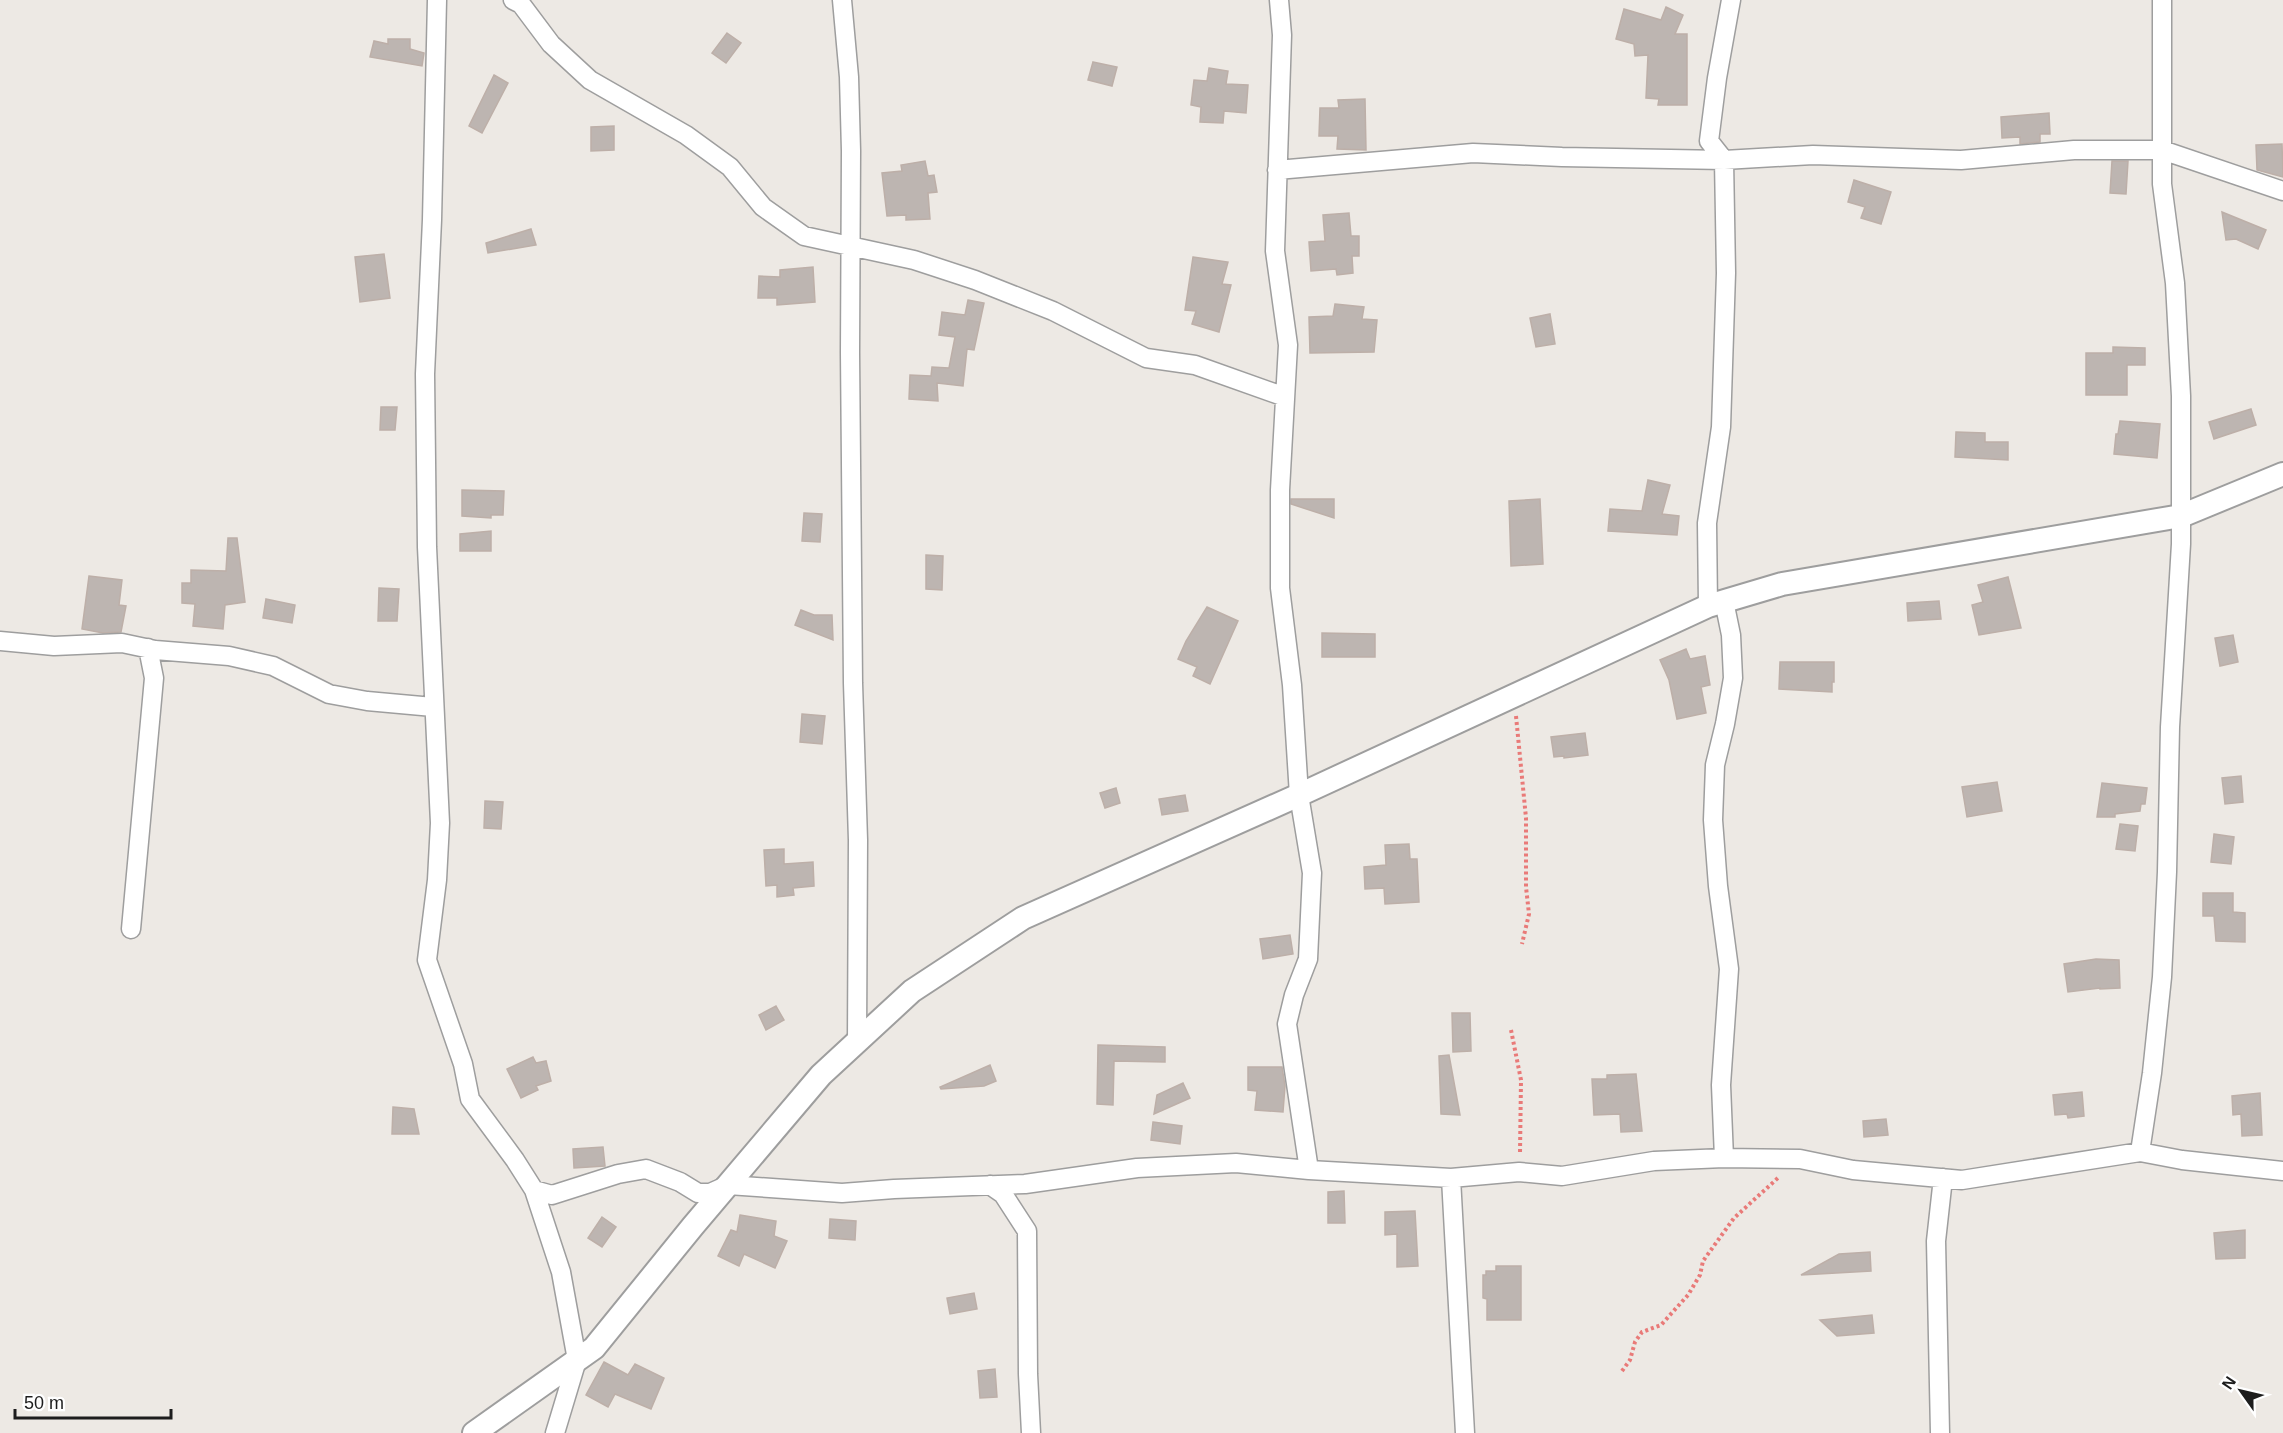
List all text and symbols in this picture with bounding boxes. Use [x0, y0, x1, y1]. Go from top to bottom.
north arrow [2211, 1361, 2271, 1421]
text: N [2219, 1373, 2239, 1392]
scale bar [15, 1382, 171, 1420]
text: 50 m [24, 1393, 64, 1413]

